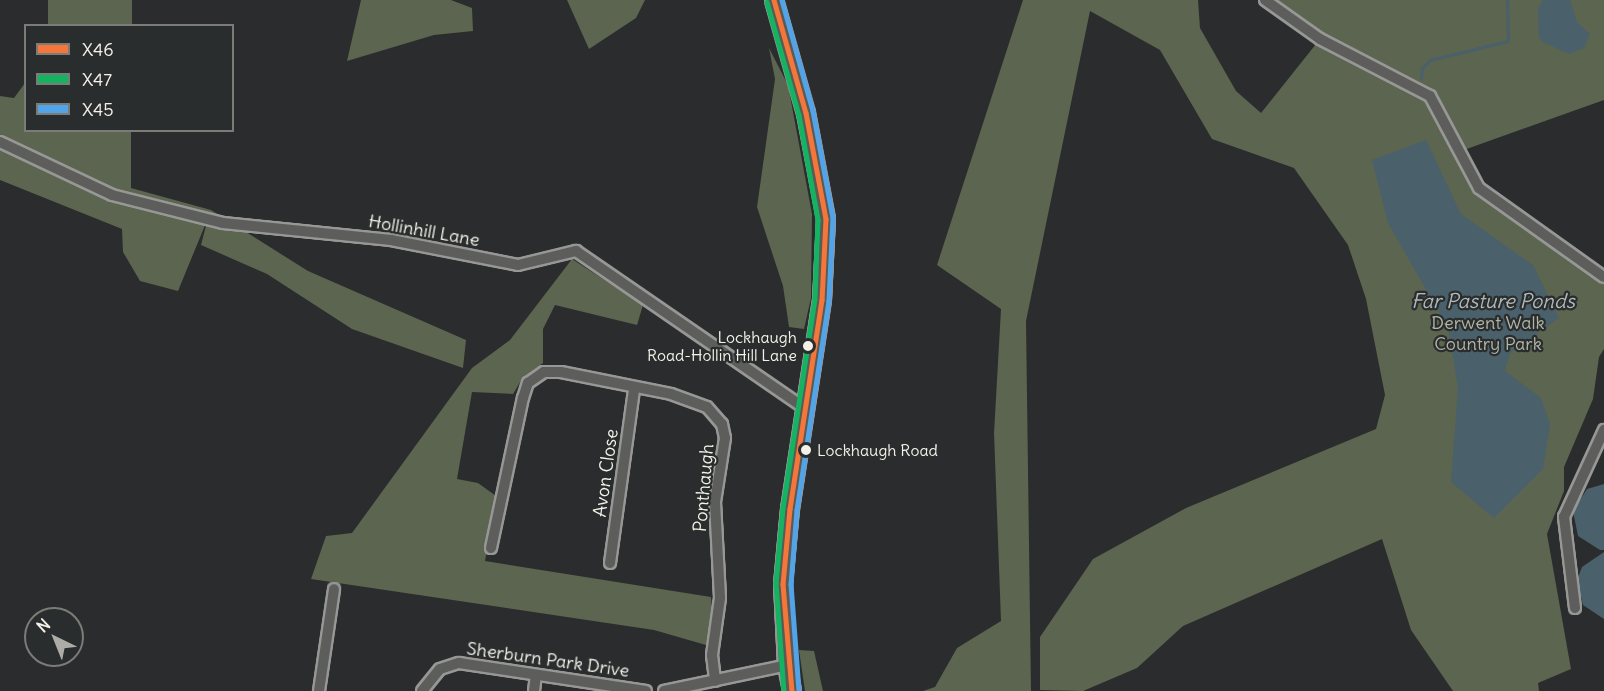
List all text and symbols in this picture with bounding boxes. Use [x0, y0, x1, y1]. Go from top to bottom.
legend [24, 24, 234, 132]
text: X46 [82, 38, 114, 61]
text: X47 [82, 68, 112, 91]
text: X45 [82, 98, 114, 121]
street label: Hollinhill Lane [367, 211, 481, 251]
water label: Far Pasture Ponds [1411, 288, 1575, 312]
park label: Derwent Walk Country Park [1431, 313, 1545, 356]
place label: Lockhaugh Road-Hollin Hill Lane [647, 327, 797, 365]
marker: Lockhaugh Road-Hollin Hill Lane [802, 340, 814, 352]
street label: Avon Close [589, 427, 623, 519]
place label: Lockhaugh Road [817, 440, 938, 460]
street label: Ponthaugh [689, 443, 719, 533]
marker: Lockhaugh Road [800, 444, 812, 456]
north arrow [24, 607, 84, 667]
text: N [32, 614, 54, 636]
street label: Sherburn Park Drive [465, 638, 631, 682]

